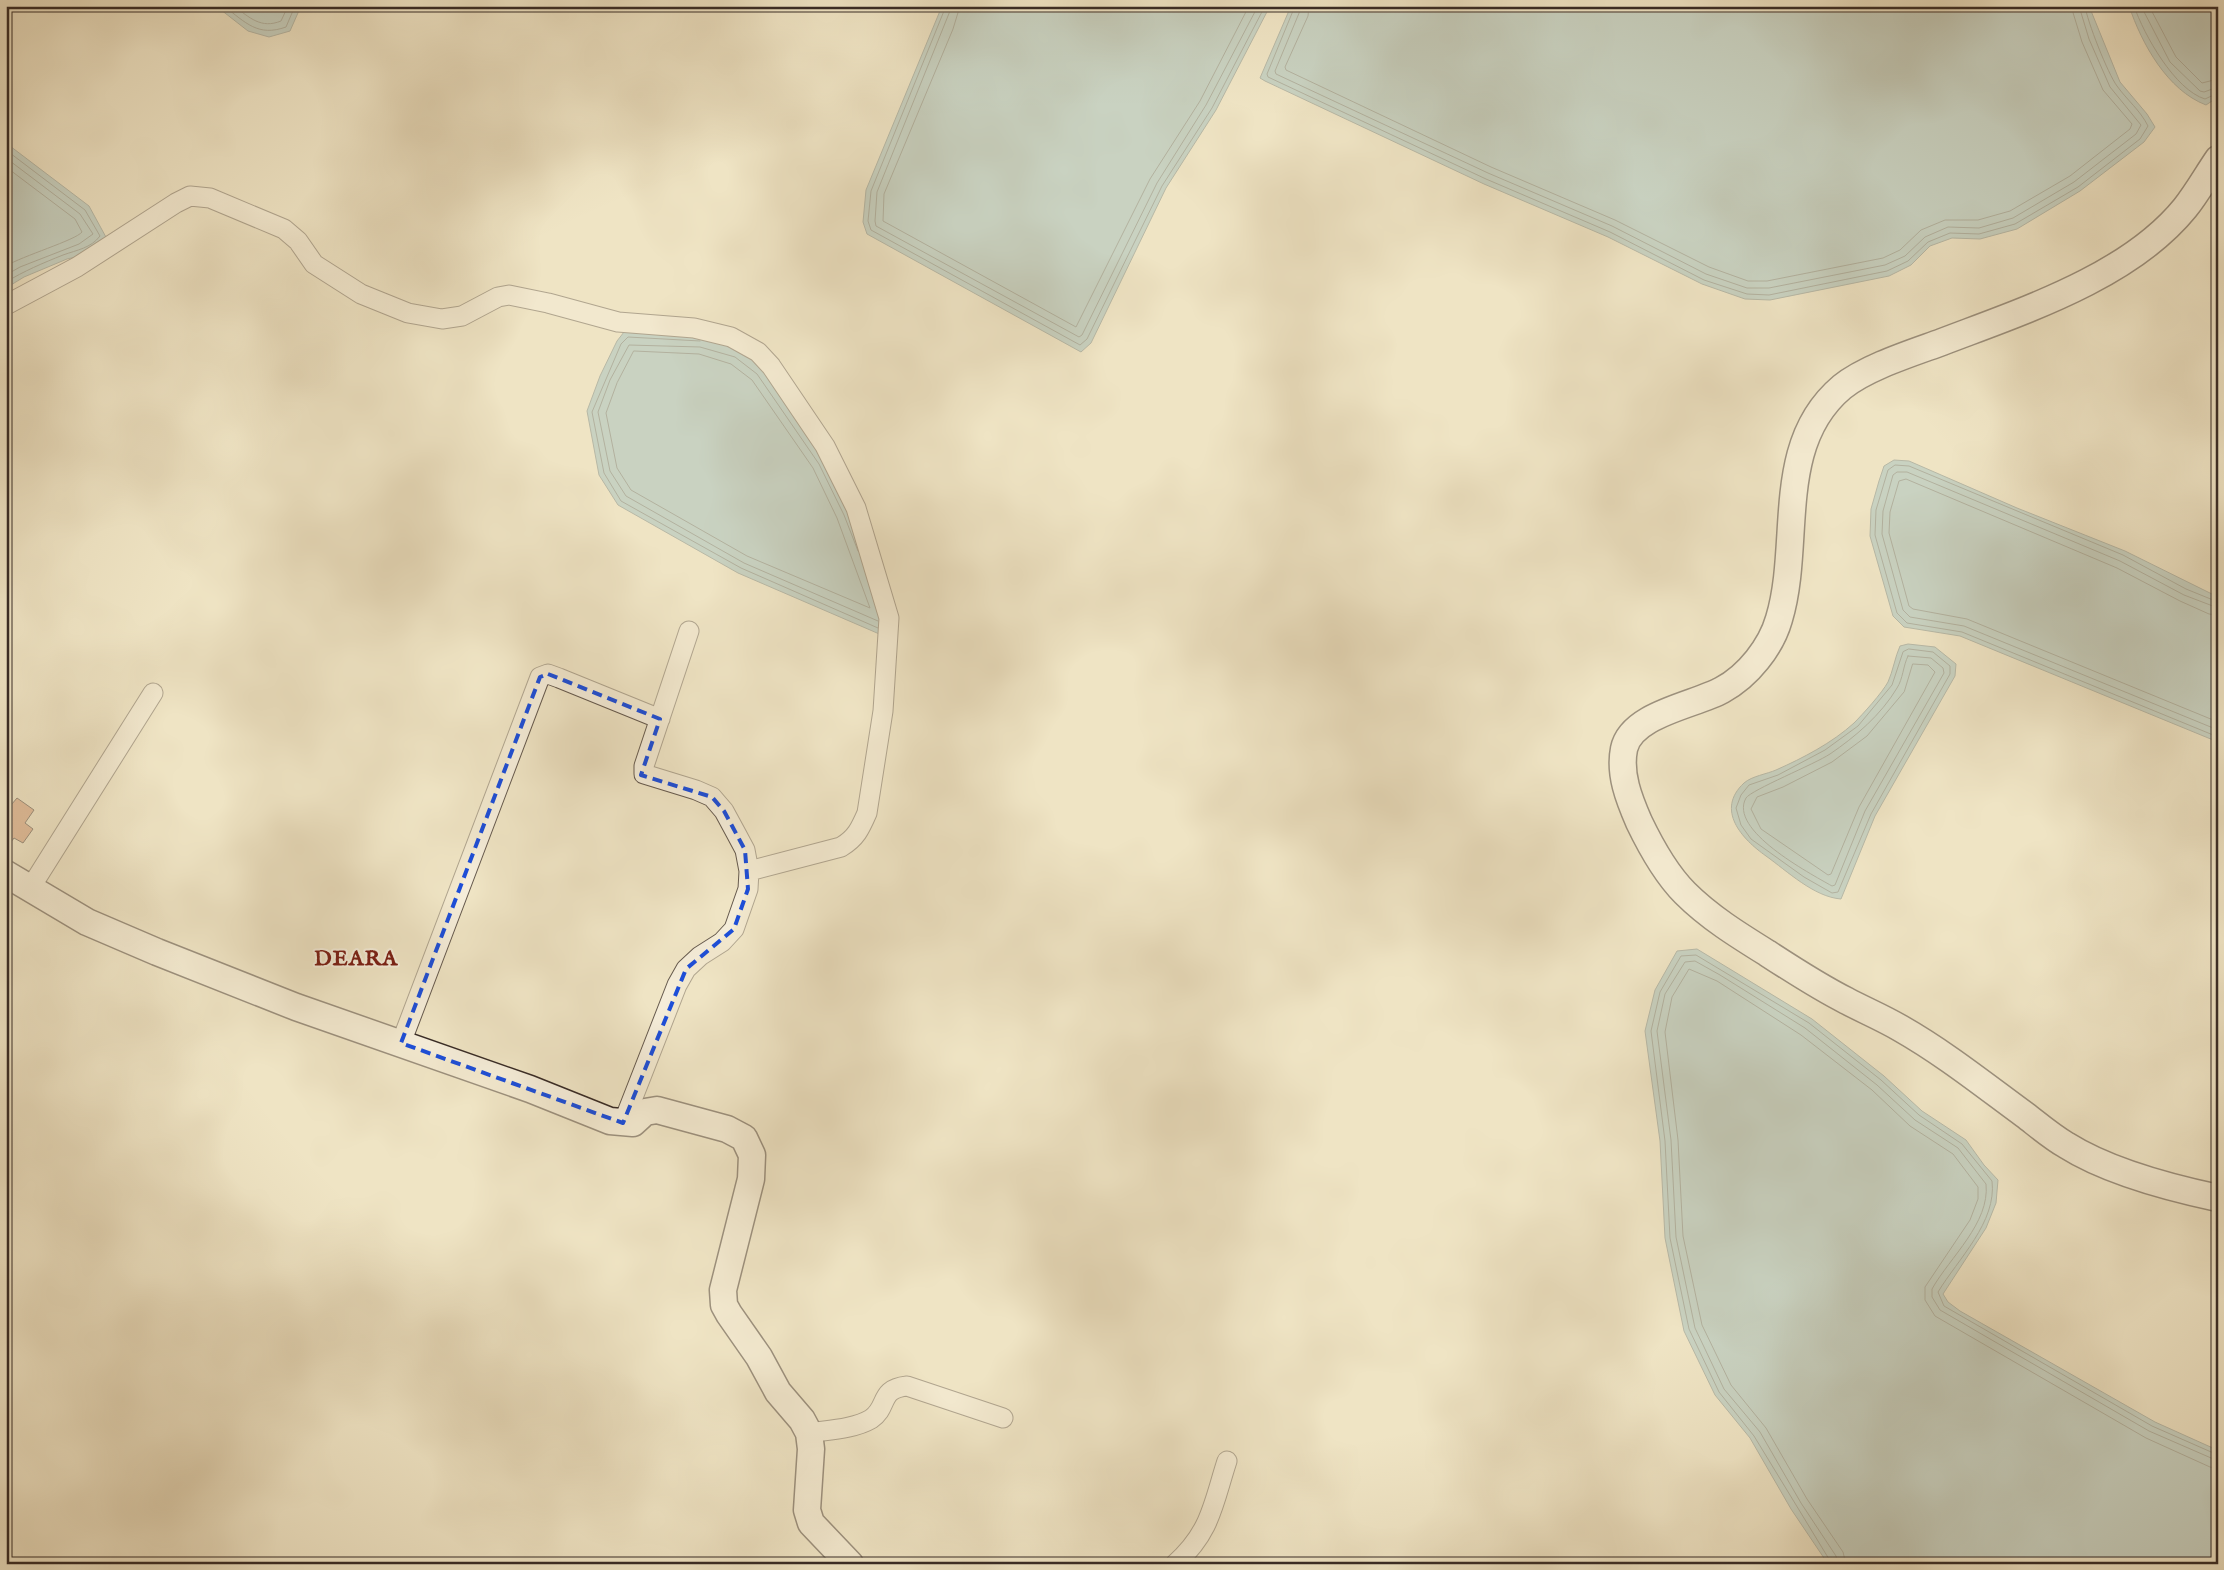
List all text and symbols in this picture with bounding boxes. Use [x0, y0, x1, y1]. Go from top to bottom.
district label: DEARA [314, 945, 398, 973]

